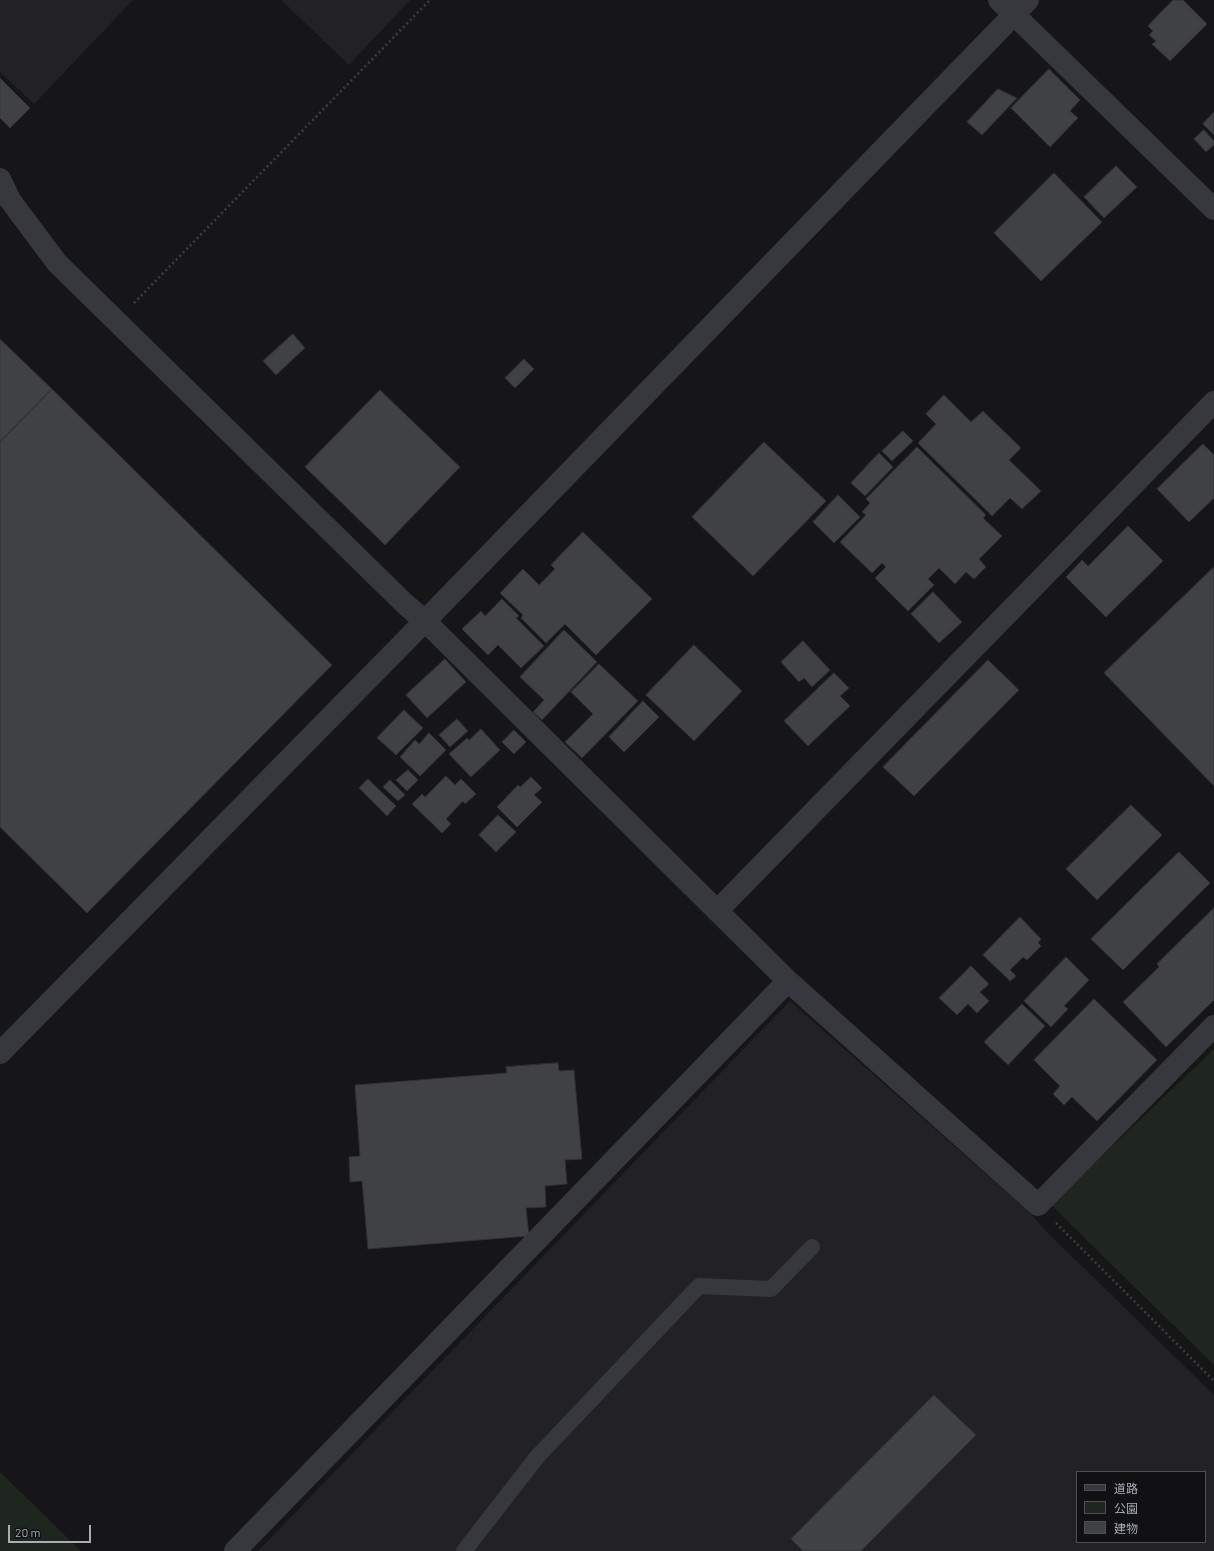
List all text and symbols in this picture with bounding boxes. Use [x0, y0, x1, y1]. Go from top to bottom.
legend [1076, 1471, 1206, 1543]
text: 道路 [1114, 1481, 1138, 1495]
text: 公園 [1114, 1501, 1138, 1515]
scale bar [10, 1517, 93, 1543]
text: 建物 [1114, 1521, 1138, 1535]
text: 20 m [15, 1525, 41, 1539]

